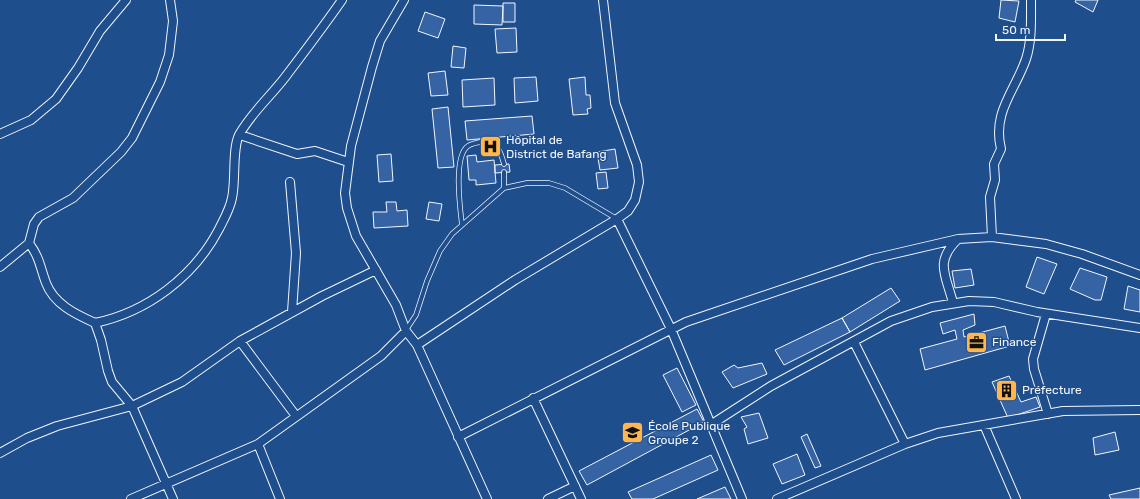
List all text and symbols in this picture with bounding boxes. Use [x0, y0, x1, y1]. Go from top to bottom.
scale bar [996, 16, 1065, 42]
text: 50 m [1002, 23, 1030, 37]
place label: Hôpital de District de Bafang [506, 133, 607, 161]
hospital icon: Hôpital de District de Bafang [477, 134, 503, 160]
office icon: Finance [964, 329, 990, 355]
place label: Finance [992, 335, 1037, 349]
building icon: Préfecture [993, 377, 1019, 403]
place label: Préfecture [1022, 383, 1082, 397]
place label: École Publique Groupe 2 [648, 419, 731, 447]
school or university icon: École Publique Groupe 2 [619, 420, 645, 446]

